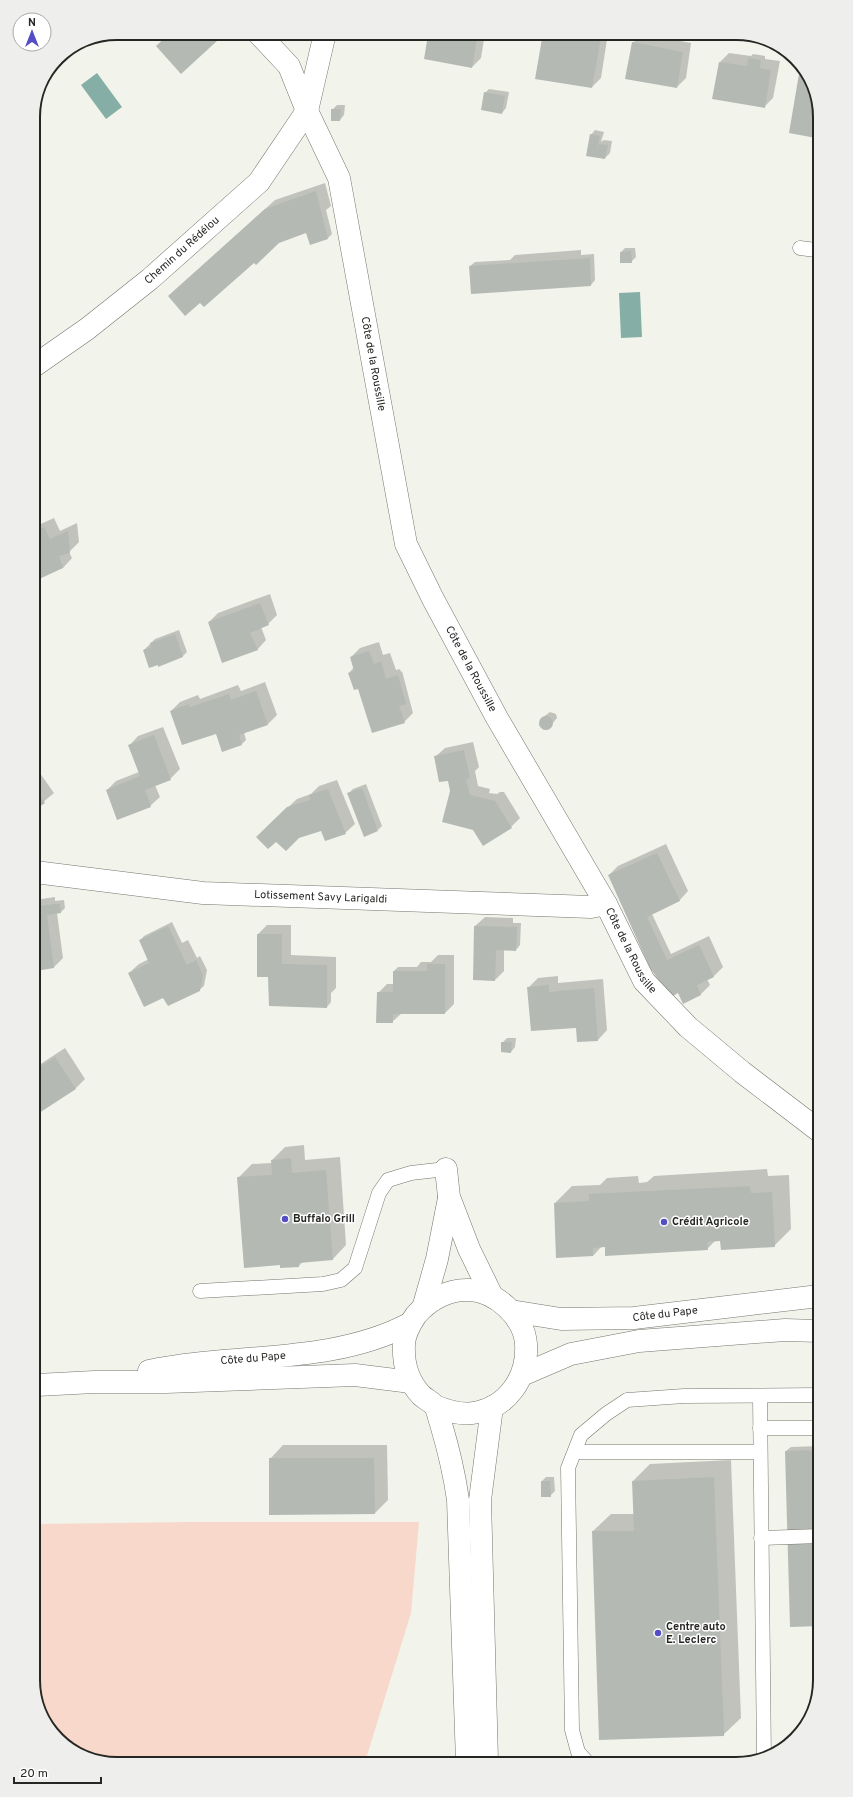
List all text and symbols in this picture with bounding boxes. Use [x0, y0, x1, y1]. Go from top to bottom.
north arrow [12, 12, 52, 52]
text: N [28, 16, 36, 30]
street label: Chemin du Rédélou [142, 213, 222, 288]
street label: Côte de la Roussille [358, 316, 389, 412]
street label: Côte de la Roussille [442, 624, 500, 715]
street label: Lotissement Savy Larigaldi [254, 888, 387, 907]
street label: Côte de la Roussille [602, 905, 659, 997]
place label: Buffalo Grill [293, 1212, 355, 1226]
marker: Buffalo Grill [280, 1214, 290, 1224]
place label: Crédit Agricole [672, 1215, 749, 1229]
marker: Crédit Agricole [659, 1217, 669, 1227]
street label: Côte du Pape [632, 1303, 699, 1325]
street label: Côte du Pape [220, 1349, 287, 1368]
place label: Centre auto E. Leclerc [666, 1620, 726, 1647]
marker: Centre auto E. Leclerc [653, 1628, 663, 1638]
scale bar [14, 1759, 101, 1785]
text: 20 m [20, 1766, 48, 1782]

